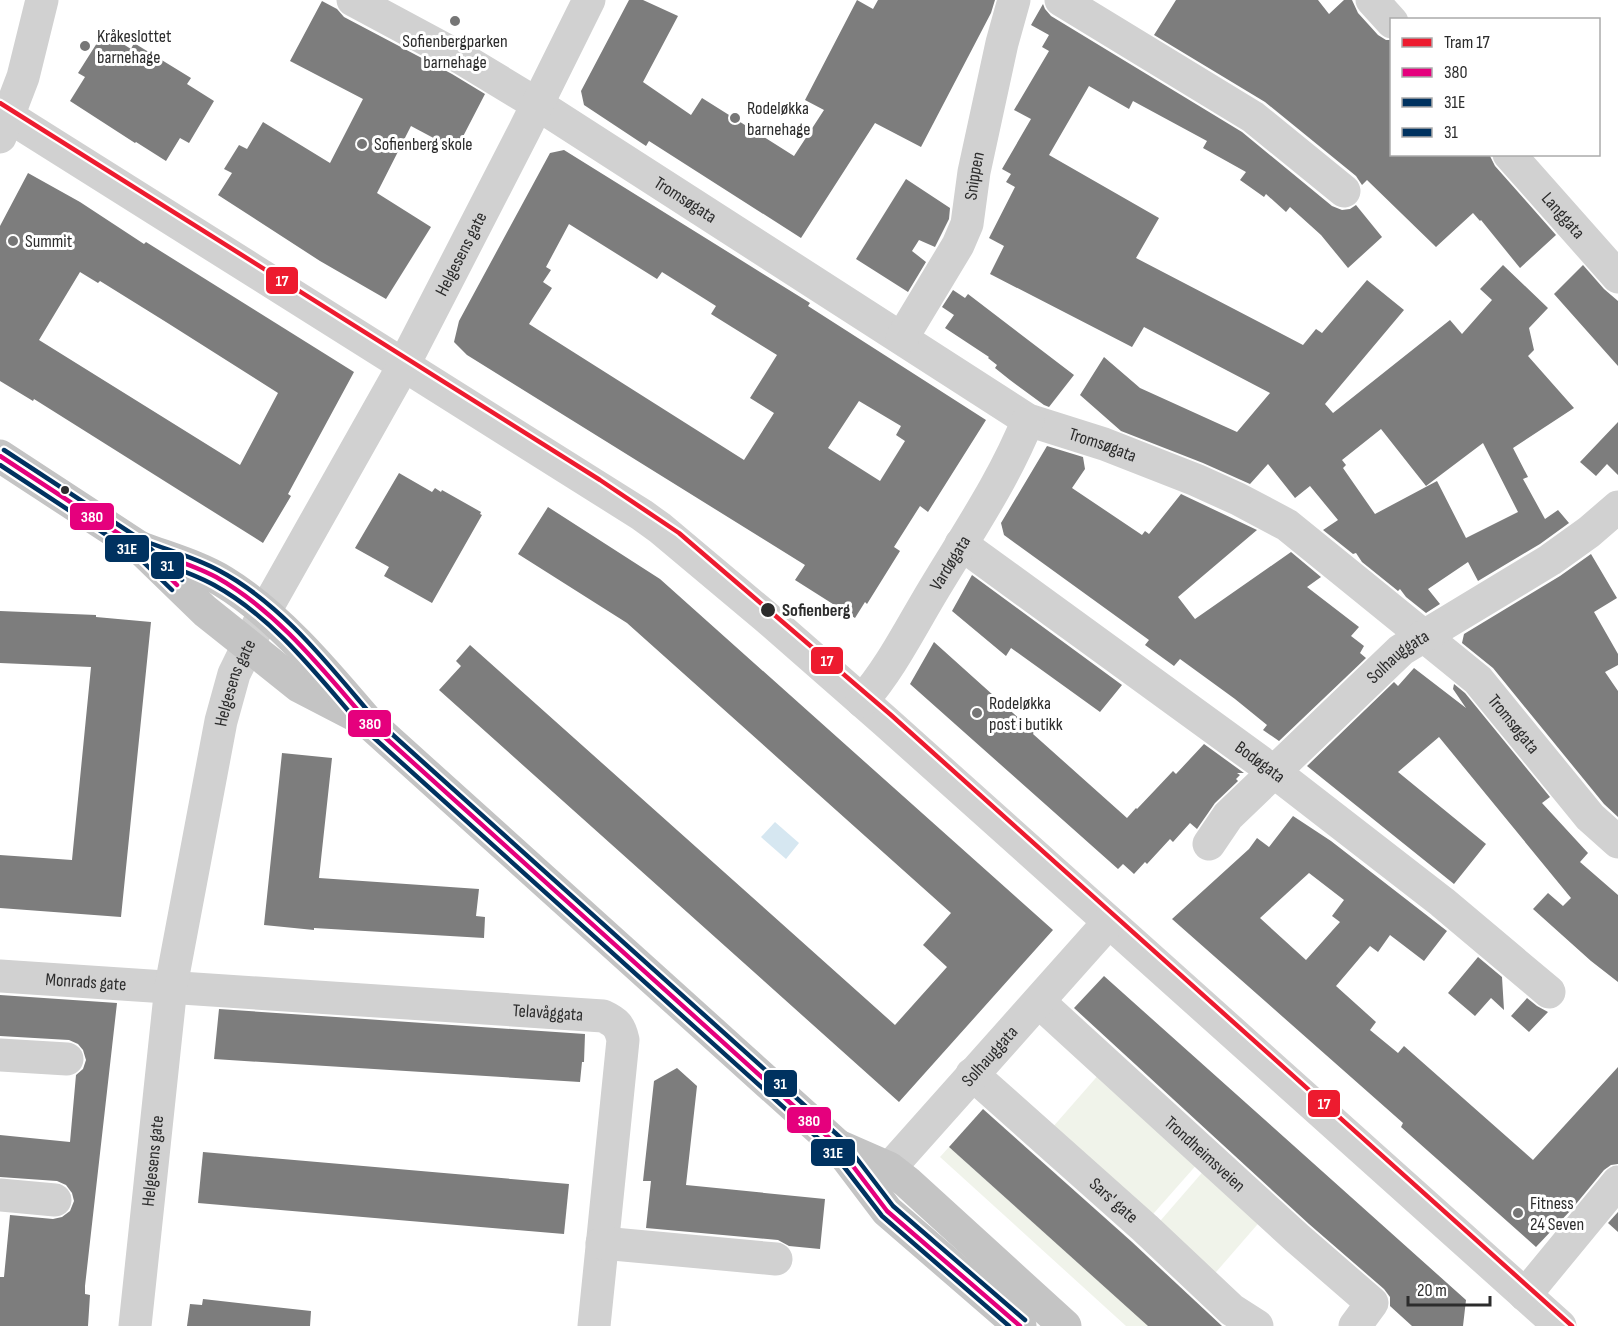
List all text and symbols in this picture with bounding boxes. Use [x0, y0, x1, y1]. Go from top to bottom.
marker: Sofienbergparken barnehage [448, 14, 462, 28]
legend [1390, 18, 1600, 156]
place label: Kråkeslottet barnehage [97, 26, 172, 68]
place label: Sofienbergparken barnehage [402, 31, 508, 73]
text: Tram 17 [1444, 32, 1490, 53]
marker: Kråkeslottet barnehage [78, 39, 92, 53]
text: 380 [1444, 62, 1467, 83]
text: 31E [1444, 92, 1465, 113]
place label: Rodeløkka barnehage [747, 98, 810, 140]
marker: Rodeløkka barnehage [728, 111, 742, 125]
text: 31 [1444, 122, 1459, 143]
place label: Sofienberg skole [374, 134, 472, 155]
marker: Sofienberg skole [355, 137, 369, 151]
street label: Snippen [960, 150, 989, 201]
street label: Tromsøgata [650, 172, 720, 228]
street label: Langgata [1537, 188, 1589, 243]
street label: Helgesens gate [431, 209, 492, 299]
place label: Summit [25, 231, 73, 252]
marker: Summit [6, 234, 20, 248]
line badge: 17 [265, 266, 299, 295]
text: 17 [275, 272, 289, 291]
street label: Tromsøgata [1066, 424, 1139, 467]
unlabelled marker [59, 484, 71, 496]
line badge: 380 [69, 502, 115, 531]
text: 380 [81, 508, 103, 527]
street label: Vardøgata [926, 532, 975, 594]
line badge: 31E [104, 534, 150, 563]
text: 31E [117, 540, 137, 559]
line badge: 31 [150, 551, 185, 580]
text: 31 [160, 557, 174, 576]
place label: Sofienberg [782, 600, 851, 621]
marker: Sofienberg [759, 601, 777, 619]
street label: Solhauggata [1363, 626, 1433, 688]
street label: Helgesens gate [210, 636, 260, 728]
line badge: 17 [810, 646, 844, 675]
text: 17 [820, 652, 834, 671]
street label: Tromsøgata [1483, 690, 1544, 758]
place label: Rodeløkka post i butikk [989, 693, 1063, 735]
marker: Rodeløkka post i butikk [970, 706, 984, 720]
line badge: 380 [347, 709, 392, 738]
text: 380 [359, 715, 381, 734]
street label: Bodøgata [1231, 737, 1289, 787]
street label: Monrads gate [45, 969, 127, 995]
street label: Telavåggata [512, 1000, 584, 1026]
street label: Solhauggata [957, 1022, 1022, 1091]
line badge: 31 [763, 1069, 798, 1098]
text: 31 [773, 1075, 787, 1094]
line badge: 17 [1307, 1089, 1341, 1118]
text: 17 [1317, 1095, 1331, 1114]
line badge: 380 [786, 1106, 832, 1134]
text: 380 [798, 1112, 820, 1131]
street label: Trondheimsveien [1160, 1112, 1250, 1197]
street label: Helgesens gate [138, 1114, 168, 1208]
line badge: 31E [810, 1138, 856, 1167]
text: 31E [823, 1144, 843, 1163]
street label: Sars' gate [1085, 1174, 1142, 1228]
place label: Fitness 24 Seven [1530, 1193, 1584, 1235]
marker: Fitness 24 Seven [1511, 1206, 1525, 1220]
scale bar [1408, 1269, 1490, 1307]
text: 20 m [1417, 1280, 1447, 1301]

